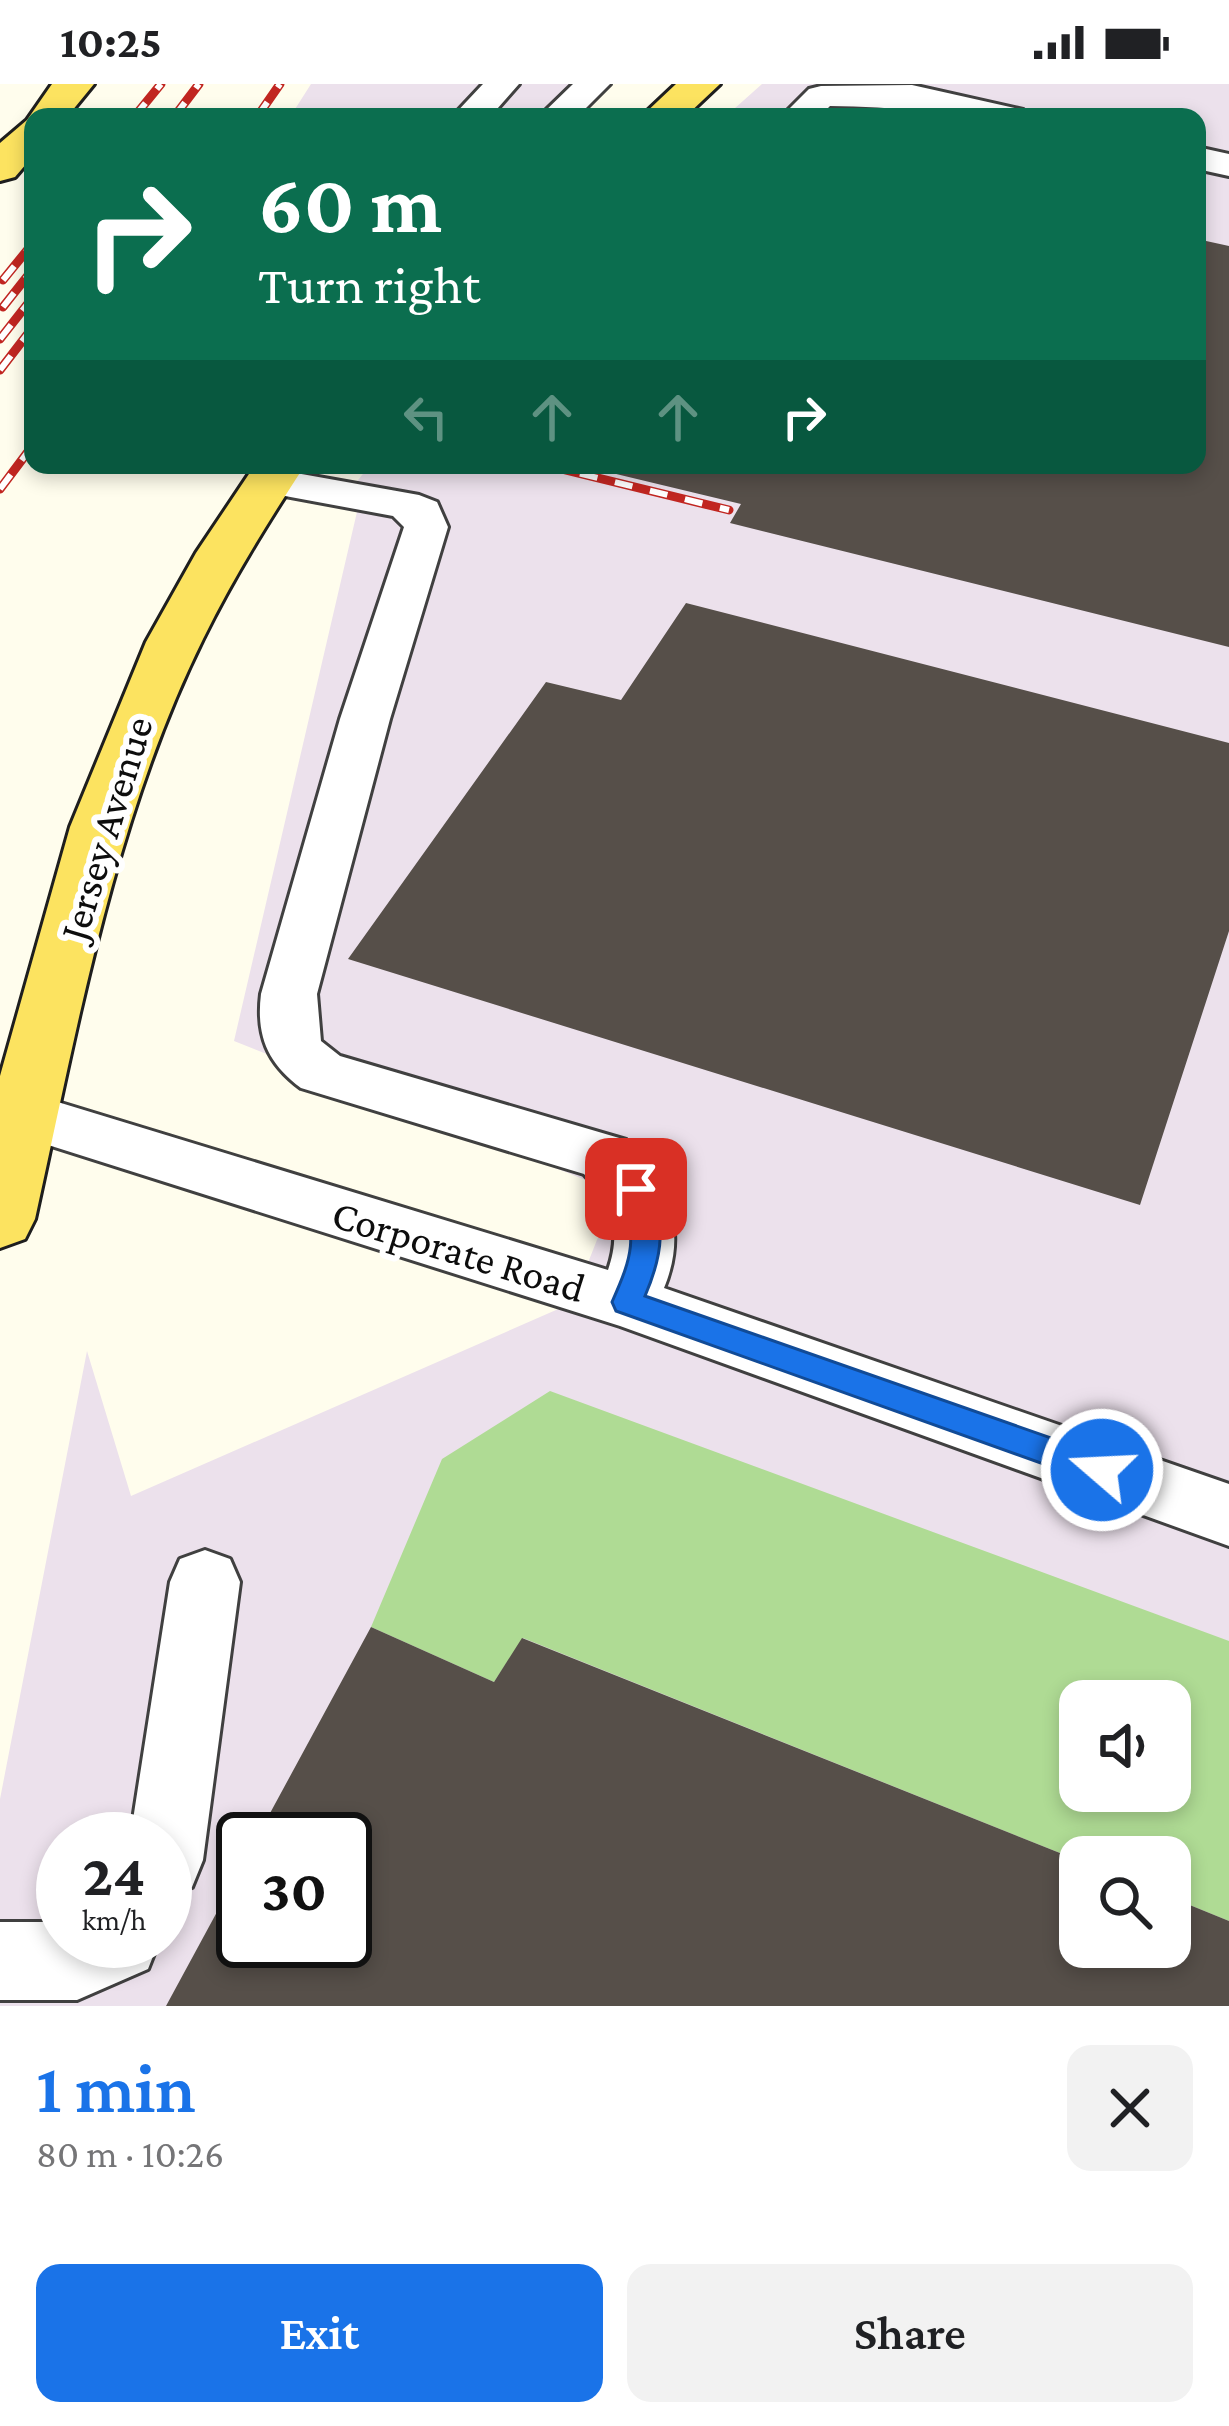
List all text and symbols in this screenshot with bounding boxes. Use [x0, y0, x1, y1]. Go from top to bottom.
text: 10:25 [60, 17, 162, 67]
icon: right [60, 156, 216, 312]
text: 60 m [258, 157, 442, 250]
text: Turn right [258, 255, 480, 315]
icon: left [393, 384, 459, 450]
icon: ahead [519, 384, 585, 450]
icon: ahead [645, 384, 711, 450]
icon: right [771, 384, 837, 450]
street label: Jersey Avenue [48, 711, 162, 949]
pin [585, 1138, 687, 1240]
icon: arrive [603, 1156, 669, 1222]
street label: Corporate Road [327, 1190, 591, 1311]
position arrow [1039, 1407, 1165, 1533]
map controls [1059, 1680, 1191, 1968]
button: sound [1059, 1680, 1191, 1812]
speed limit sign: 30 [216, 1812, 372, 1968]
button: search [1059, 1836, 1191, 1968]
text: 24 [83, 1841, 145, 1908]
text: km/h [82, 1903, 146, 1936]
button: close [1067, 2045, 1193, 2171]
text: 1 min [36, 2047, 196, 2127]
text: 80 m · 10:26 [36, 2132, 224, 2175]
button: Exit [36, 2264, 603, 2402]
button: Share [627, 2264, 1193, 2402]

